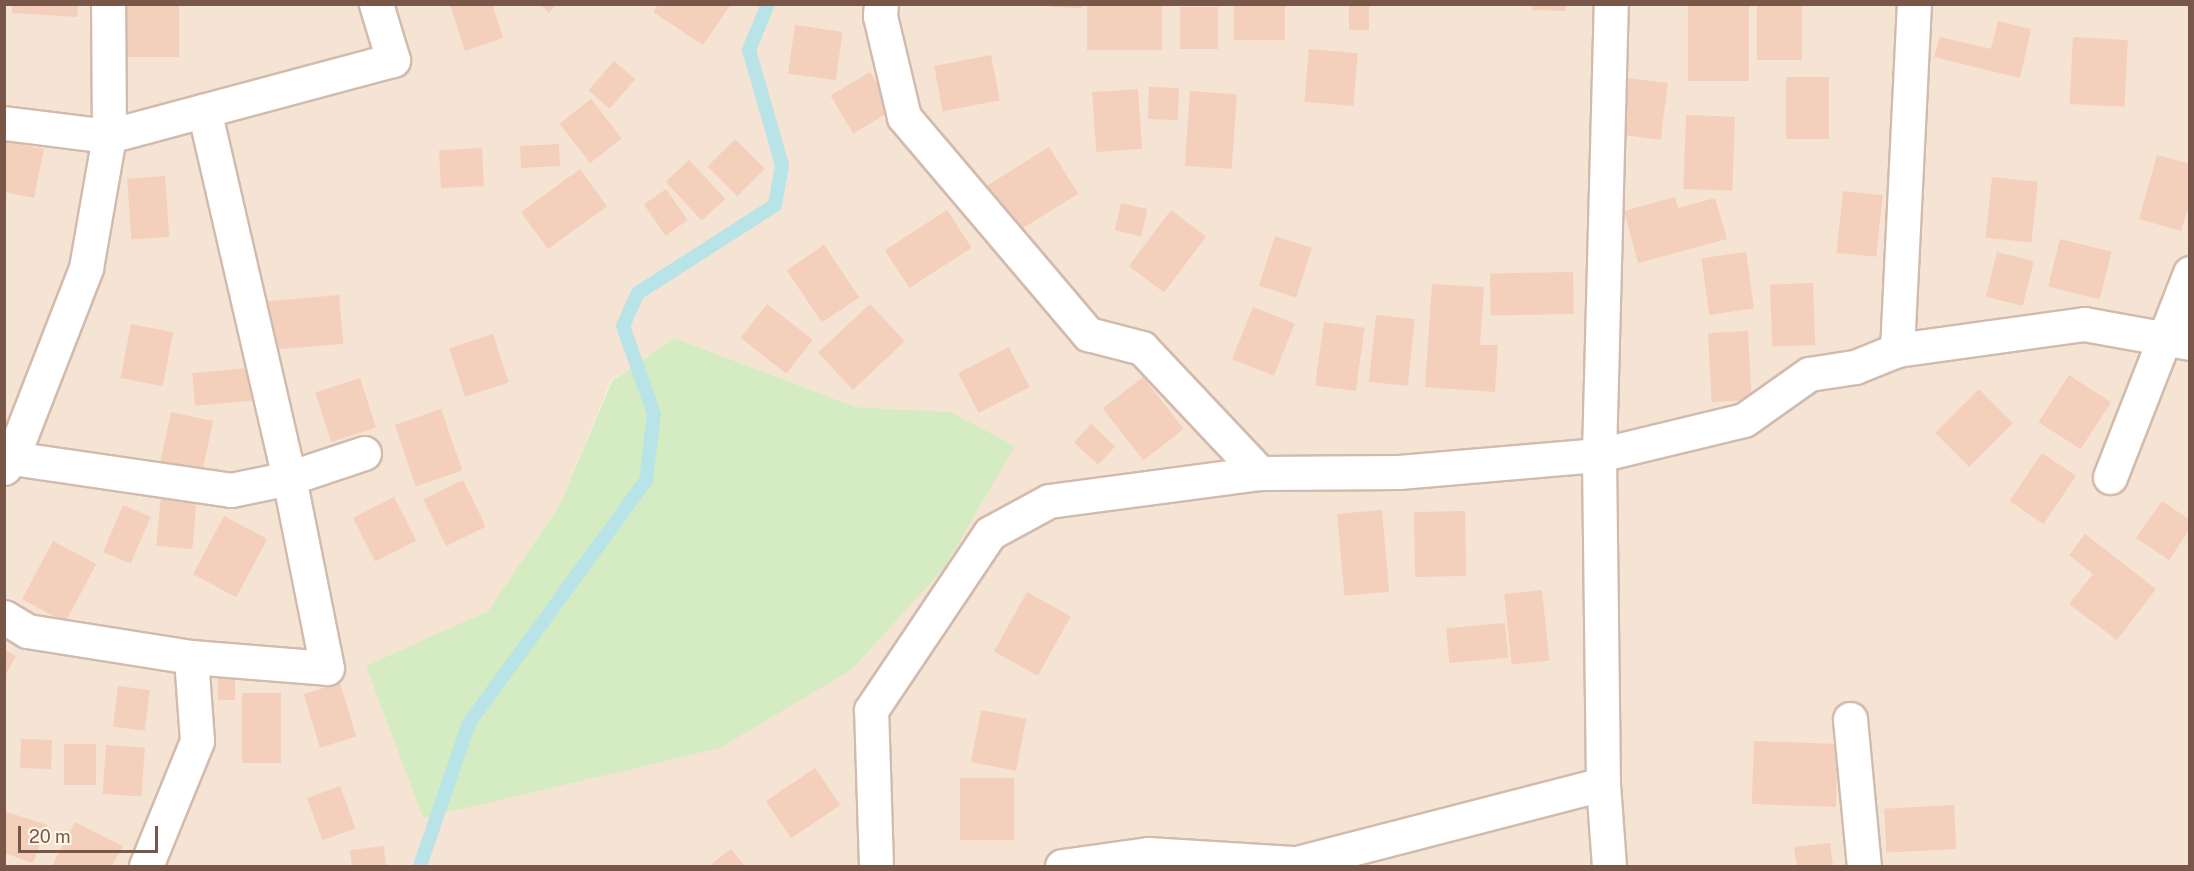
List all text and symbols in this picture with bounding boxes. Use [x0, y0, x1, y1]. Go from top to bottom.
scale bar [21, 814, 160, 852]
text: 20 m [29, 826, 71, 847]

